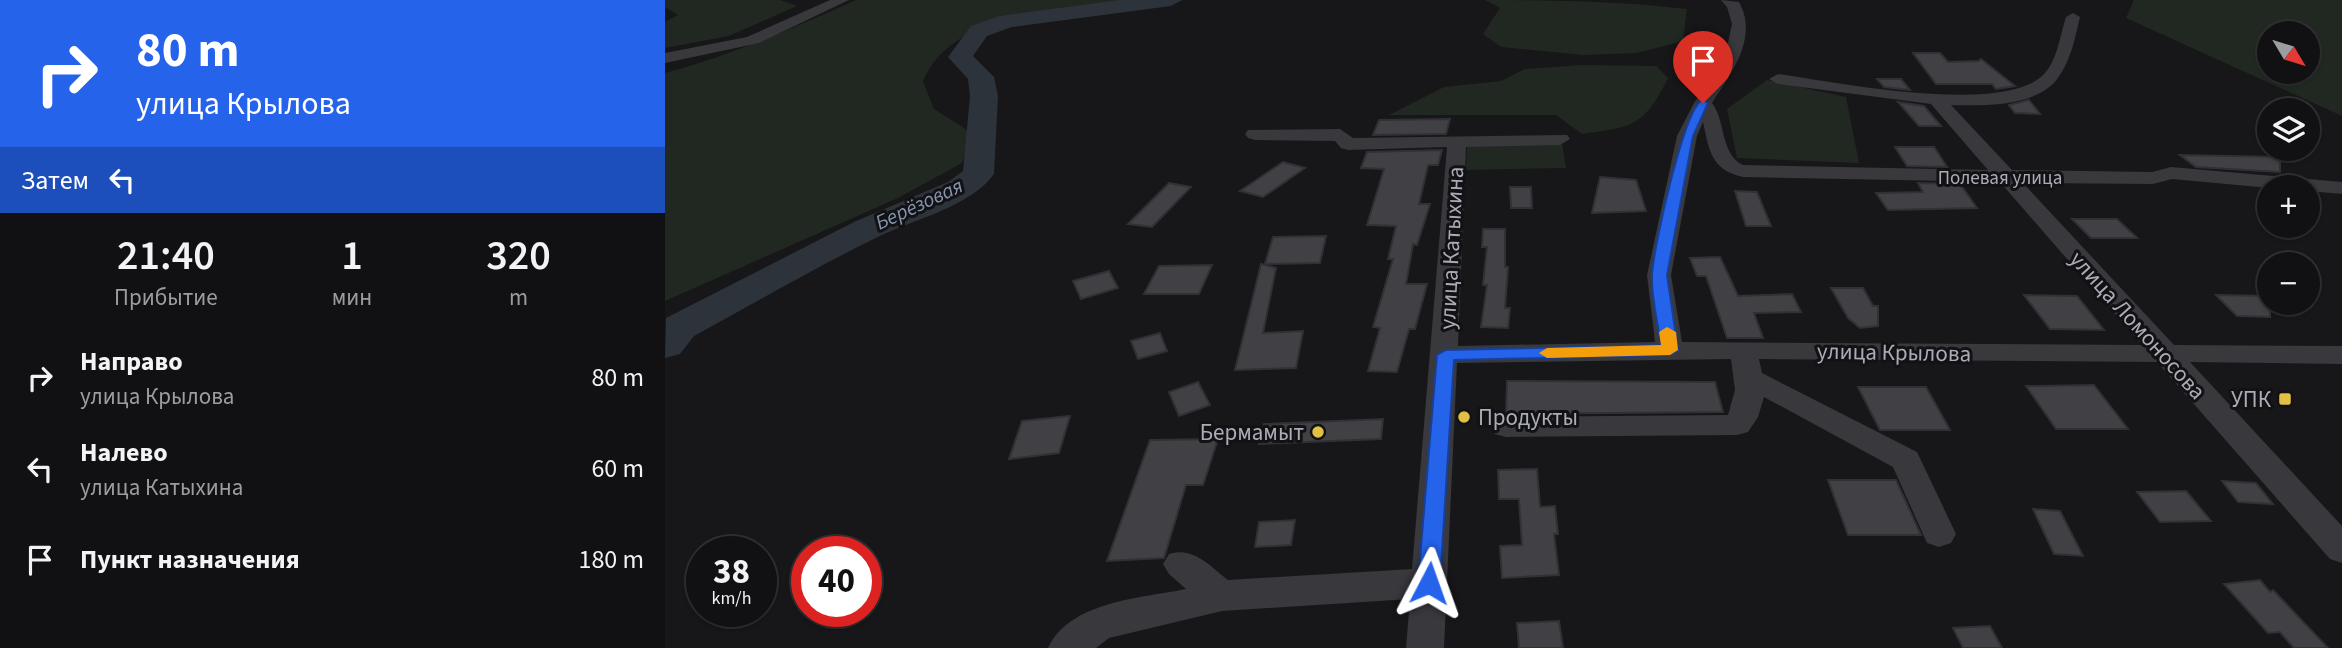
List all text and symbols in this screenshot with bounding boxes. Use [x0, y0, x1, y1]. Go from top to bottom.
text: 80 m [136, 16, 240, 86]
north arrow [2257, 21, 2321, 84]
map controls [2257, 21, 2320, 315]
icon: right [21, 28, 112, 119]
pin [1673, 31, 1733, 103]
icon: arrive [1684, 42, 1722, 80]
text: улица Крылова [136, 81, 351, 127]
button: layers [2257, 98, 2320, 161]
icon: left [103, 161, 141, 199]
text: Затем [21, 162, 89, 199]
street label: Полевая улица [1938, 165, 2062, 192]
street label: улица Катыхина [1431, 166, 1472, 330]
water label: Берёзовая [870, 171, 968, 237]
button: + [2257, 175, 2320, 238]
text: 21:40 [117, 226, 215, 286]
text: 1 [341, 226, 363, 286]
text: 320 [486, 226, 551, 286]
street label: улица Ломоносова [2062, 244, 2213, 407]
button: − [2257, 252, 2320, 315]
text: Прибытие [114, 281, 218, 314]
text: мин [332, 281, 372, 314]
text: m [509, 281, 528, 314]
street label: улица Крылова [1816, 335, 1971, 370]
text: Направо [80, 343, 183, 380]
icon: right [21, 359, 59, 397]
text: 80 m [591, 359, 644, 396]
text: улица Крылова [80, 380, 234, 413]
place label: УПК [2231, 383, 2272, 416]
marker: УПК [2277, 391, 2293, 407]
place label: Продукты [1478, 401, 1578, 434]
marker: Продукты [1456, 409, 1472, 425]
place label: Бермамыт [1200, 416, 1304, 449]
marker: Бермамыт [1310, 424, 1326, 440]
text: Налево [80, 434, 168, 471]
icon: left [21, 450, 59, 488]
text: 60 m [591, 450, 644, 487]
text: улица Катыхина [80, 471, 243, 504]
speed limit sign: 40 [791, 536, 882, 627]
icon: arrive [21, 541, 59, 579]
text: Пункт назначения [80, 541, 300, 578]
text: 180 m [578, 541, 644, 578]
position arrow [1392, 546, 1466, 620]
text: 38 [713, 547, 750, 597]
text: km/h [712, 586, 751, 611]

